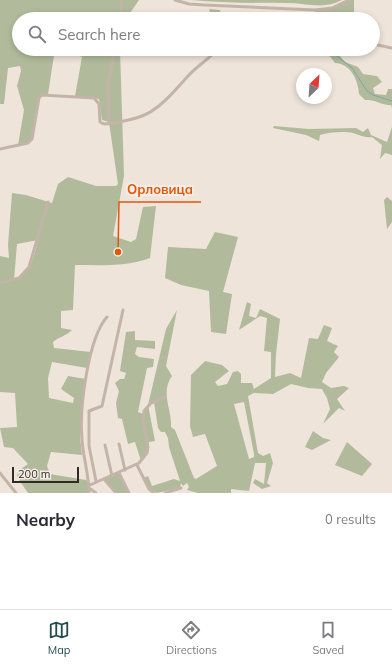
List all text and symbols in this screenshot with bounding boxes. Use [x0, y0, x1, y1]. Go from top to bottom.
search box [12, 12, 380, 56]
icon: search [26, 23, 48, 45]
text: Search here [58, 25, 140, 44]
north arrow [296, 68, 332, 104]
callout: Орловица [119, 177, 201, 202]
text: Орловица [127, 181, 193, 197]
scale bar [12, 465, 79, 484]
text: 200 m [18, 467, 50, 481]
text: Nearby [16, 509, 75, 530]
text: 0 results [325, 511, 376, 527]
tab: Map [48, 619, 70, 657]
tab: Directions [166, 619, 217, 657]
tab: Saved [312, 619, 344, 657]

